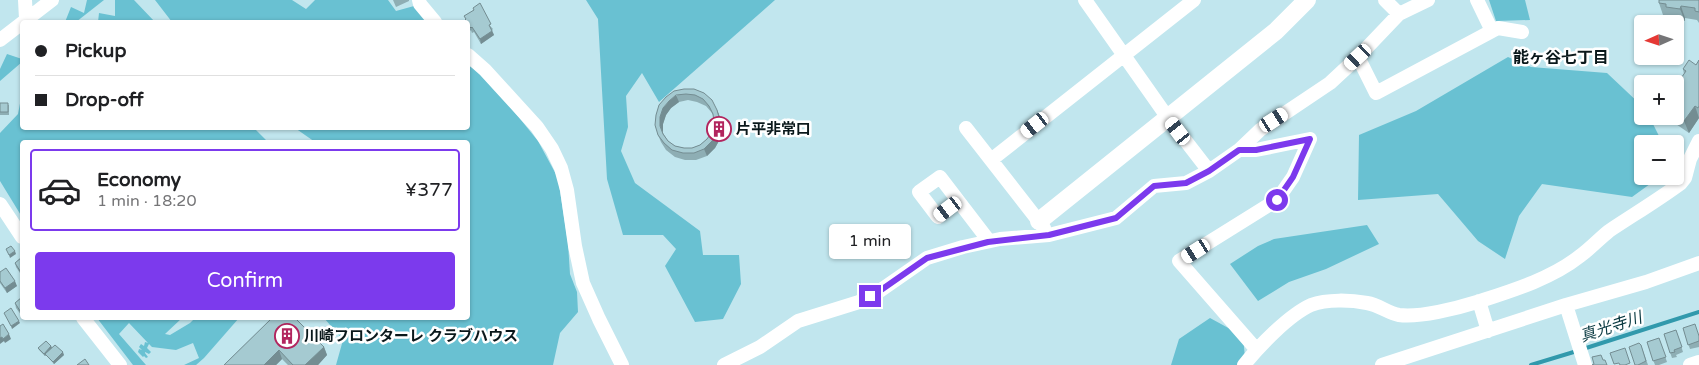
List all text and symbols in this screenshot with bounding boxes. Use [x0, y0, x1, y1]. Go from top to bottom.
north arrow [1634, 15, 1684, 65]
map controls [1634, 15, 1684, 185]
text: Pickup [65, 40, 126, 62]
car [1341, 41, 1374, 73]
district label: 能ヶ谷七丁目 [1513, 48, 1609, 68]
button: + [1634, 75, 1684, 125]
text: Drop-off [65, 89, 144, 111]
car [1257, 106, 1290, 134]
car [1018, 110, 1051, 140]
car [1162, 115, 1193, 147]
building icon: 片平非常口 [706, 116, 732, 142]
place label: 片平非常口 [736, 120, 811, 138]
button: − [1634, 135, 1684, 185]
icon: car [37, 168, 82, 213]
text: Economy [97, 169, 181, 191]
text: ¥377 [405, 179, 453, 201]
route start [1266, 189, 1288, 211]
text: 1 min · 18:20 [97, 191, 196, 211]
car [931, 194, 964, 224]
callout: 1 min [829, 224, 911, 258]
text: 1 min [849, 231, 891, 251]
car [1179, 237, 1212, 265]
button: Confirm [35, 252, 455, 310]
route end [859, 285, 881, 307]
water label: 真光寺川 [1577, 307, 1646, 346]
building icon: 川崎フロンターレ クラブハウス [274, 323, 300, 349]
place label: 川崎フロンターレ クラブハウス [304, 327, 518, 345]

